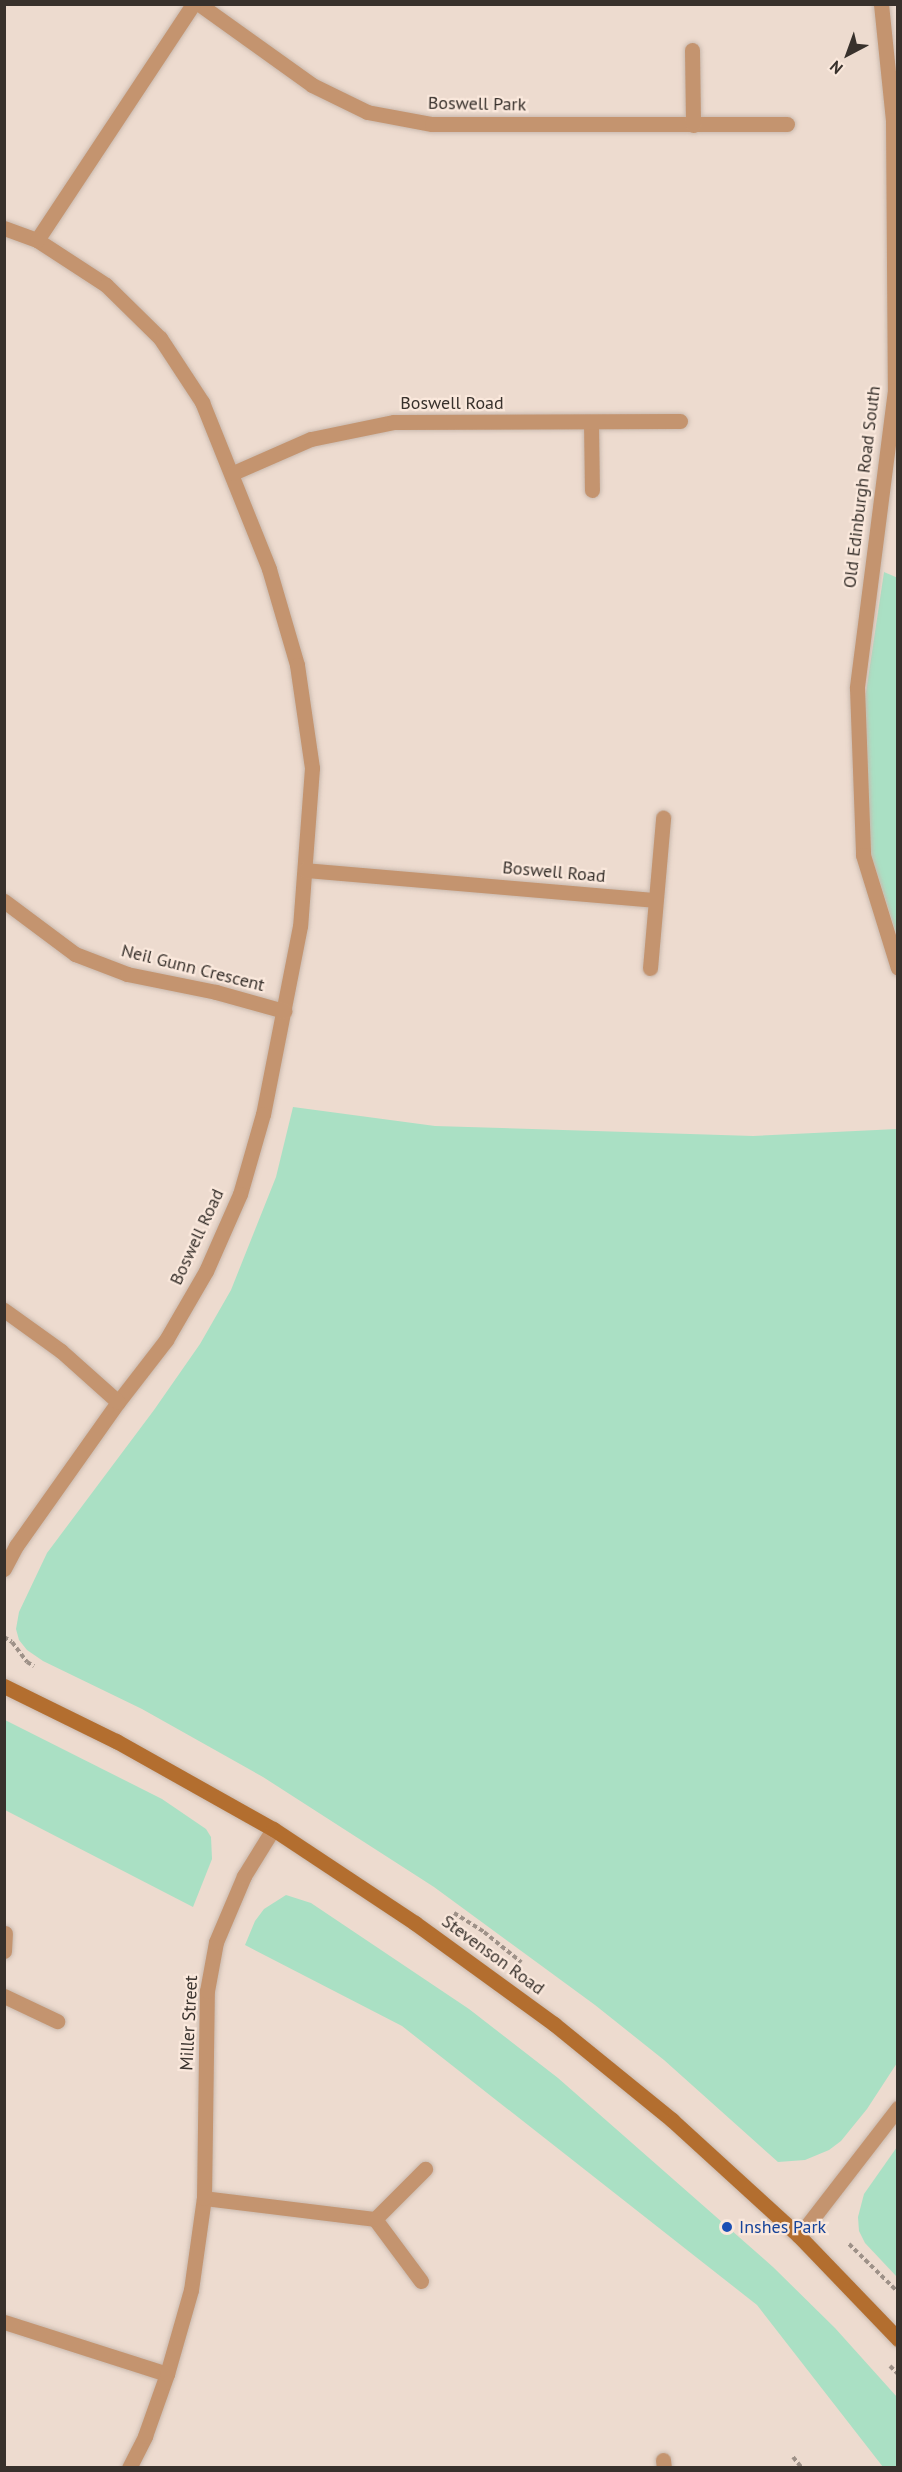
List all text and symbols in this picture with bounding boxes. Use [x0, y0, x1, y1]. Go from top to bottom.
north arrow [818, 24, 878, 84]
text: N [826, 57, 847, 79]
street label: Boswell Park [428, 92, 526, 116]
street label: Old Edinburgh Road South [839, 385, 885, 589]
street label: Boswell Road [400, 392, 504, 414]
street label: Boswell Road [502, 857, 606, 887]
street label: Neil Gunn Crescent [119, 940, 267, 996]
street label: Boswell Road [165, 1186, 229, 1288]
street label: Stevenson Road [437, 1911, 549, 1999]
street label: Miller Street [176, 1975, 202, 2071]
place label: Inshes Park [739, 2216, 826, 2238]
marker: Inshes Park [720, 2220, 734, 2234]

